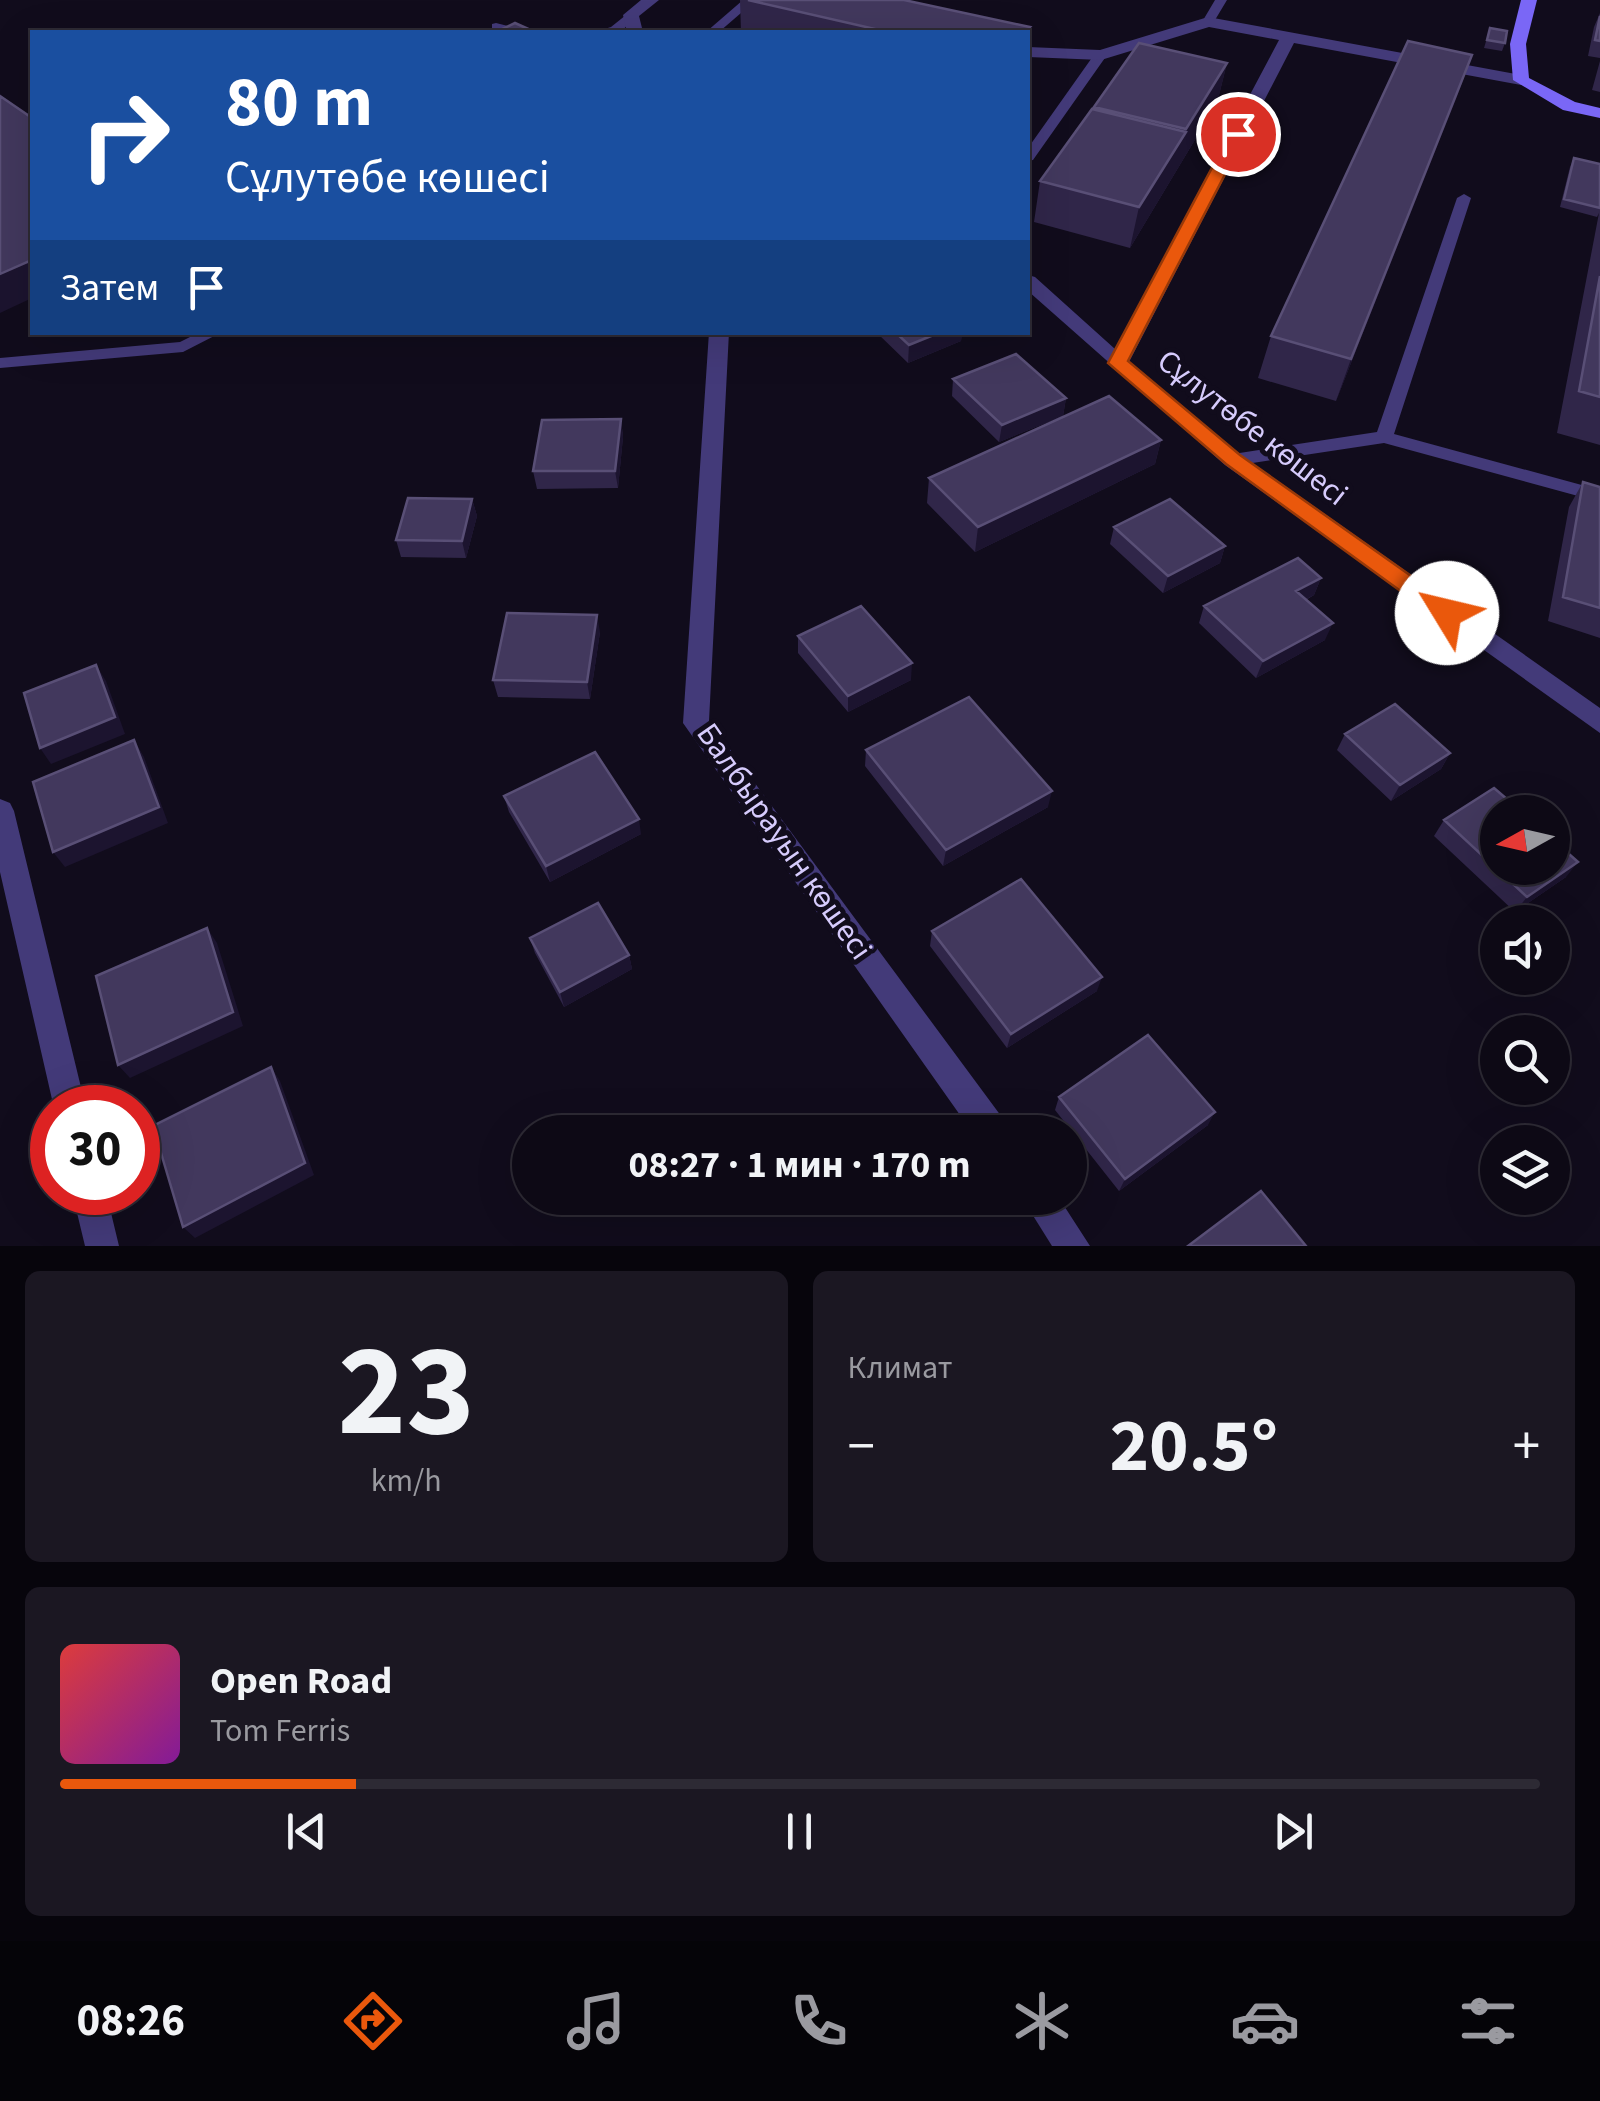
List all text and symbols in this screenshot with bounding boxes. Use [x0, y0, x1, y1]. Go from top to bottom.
text: 80 m [225, 53, 373, 153]
icon: right [60, 70, 190, 200]
pin [1196, 92, 1281, 177]
icon: arrive [1211, 107, 1266, 162]
text: Сұлутөбе көшесі [225, 146, 550, 210]
icon: arrive [179, 260, 234, 315]
text: Затем [60, 261, 159, 315]
street label: Сұлутөбе көшесі [1147, 339, 1358, 517]
position arrow [1395, 561, 1499, 665]
street label: Балбырауын көшесі [685, 714, 883, 969]
north arrow [1480, 795, 1570, 885]
map controls [1480, 795, 1570, 1215]
button: sound [1480, 905, 1570, 995]
button: search [1480, 1015, 1570, 1105]
speed limit sign: 30 [30, 1085, 160, 1215]
button: layers [1480, 1125, 1570, 1215]
text: 08:27 · 1 мин · 170 m [628, 1138, 971, 1192]
text: 23 [338, 1300, 475, 1485]
text: Климат [848, 1345, 952, 1391]
text: 20.5° [1109, 1393, 1278, 1500]
text: − [848, 1408, 875, 1486]
text: + [1513, 1408, 1540, 1486]
text: km/h [371, 1458, 442, 1504]
text: Open Road [210, 1654, 392, 1708]
text: Tom Ferris [210, 1708, 350, 1754]
icon: previous [279, 1804, 334, 1859]
icon: pause [772, 1804, 827, 1859]
icon: next [1266, 1804, 1321, 1859]
icon: directions [338, 1986, 408, 2056]
icon: music [561, 1986, 631, 2056]
icon: phone [784, 1986, 854, 2056]
icon: climate [1007, 1986, 1077, 2056]
icon: car [1230, 1986, 1300, 2056]
icon: filters [1453, 1986, 1523, 2056]
text: 08:26 [77, 1989, 185, 2053]

